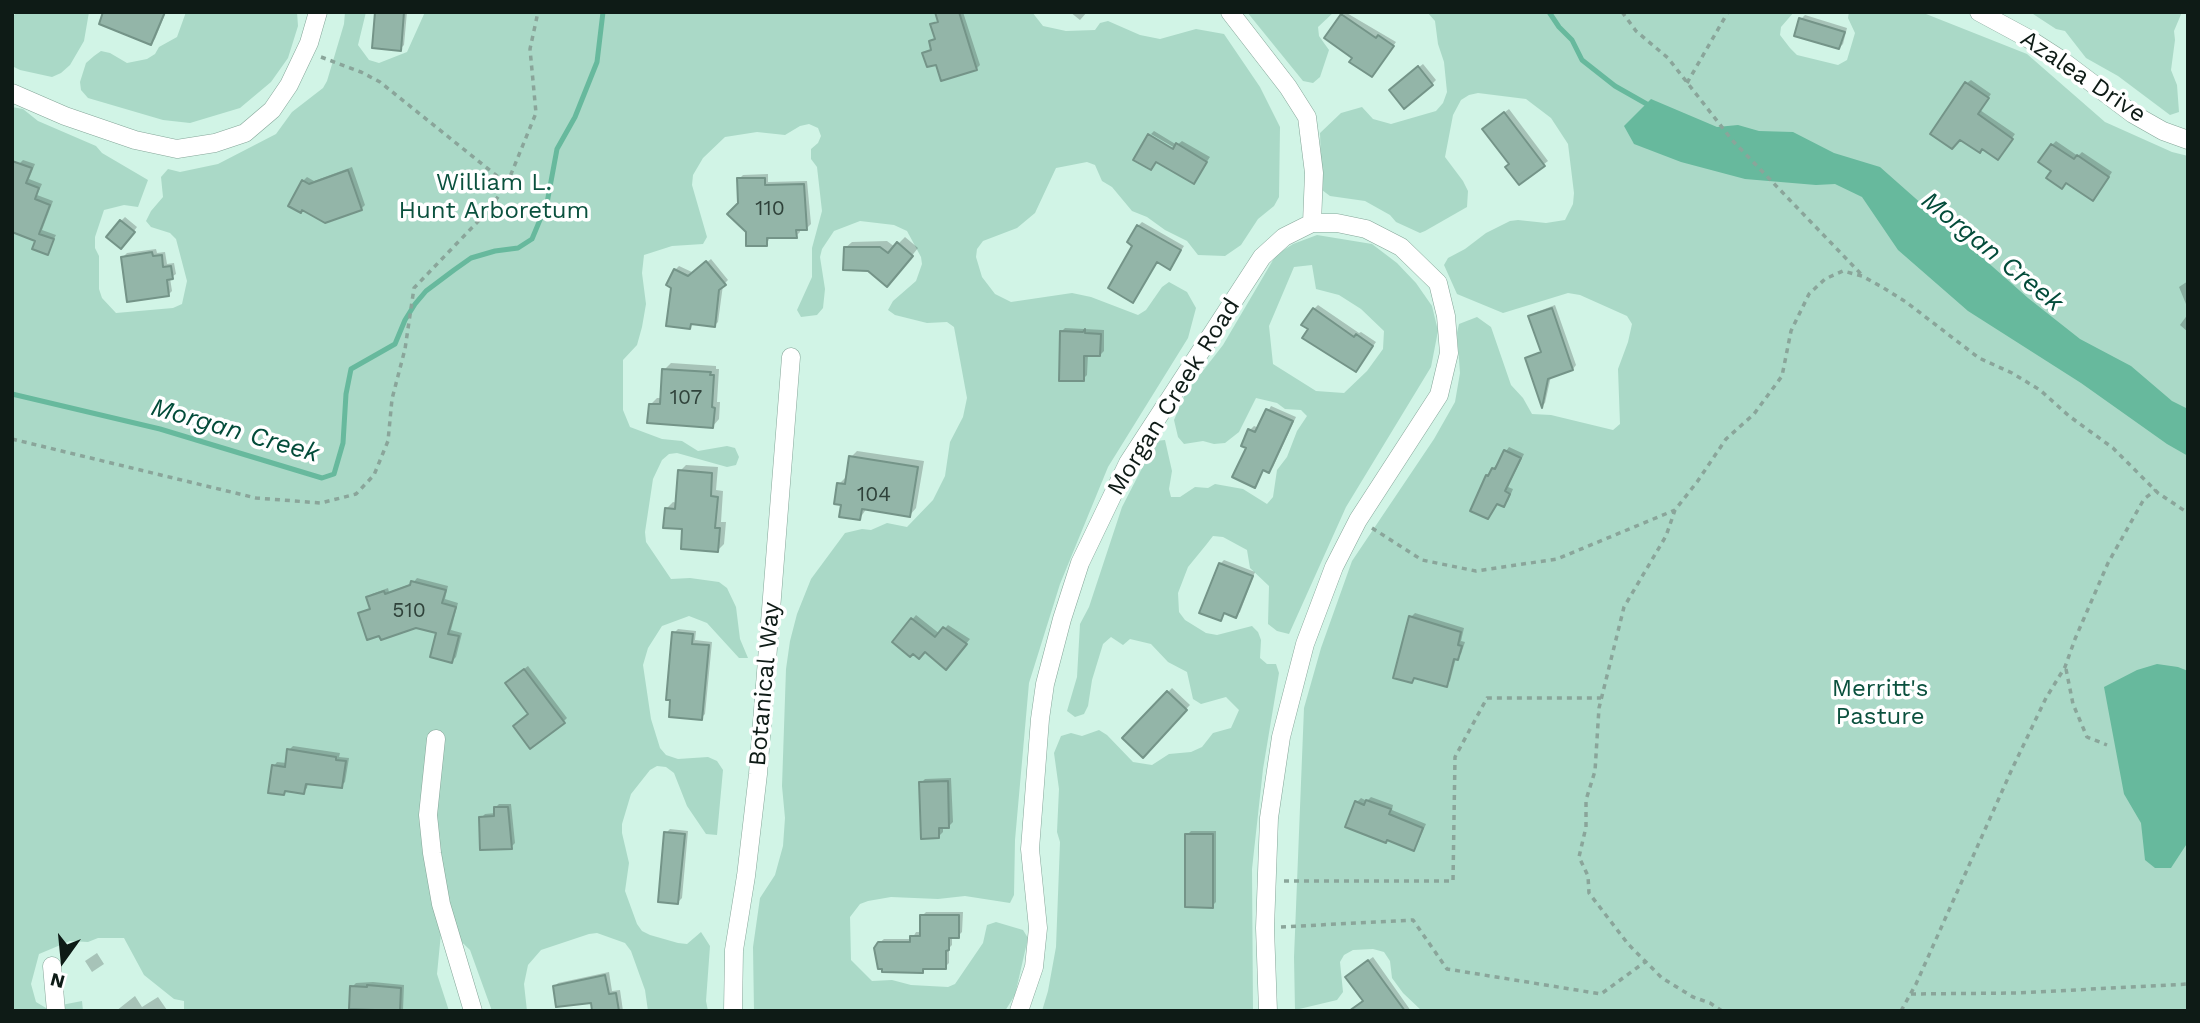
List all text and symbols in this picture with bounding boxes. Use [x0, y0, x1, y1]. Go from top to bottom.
street label: Azalea Drive [2015, 25, 2151, 129]
park label: William L. Hunt Arboretum [399, 169, 589, 225]
water label: Morgan Creek [1915, 185, 2069, 319]
house number: 110 [755, 196, 785, 222]
street label: Morgan Creek Road [1102, 293, 1246, 501]
house number: 107 [670, 385, 702, 411]
water label: Morgan Creek [147, 392, 323, 470]
house number: 104 [857, 482, 891, 508]
house number: 510 [392, 598, 426, 624]
street label: Botanical Way [743, 601, 787, 767]
park label: Merritt's Pasture [1832, 675, 1928, 731]
north arrow [28, 925, 98, 995]
text: N [48, 968, 67, 994]

